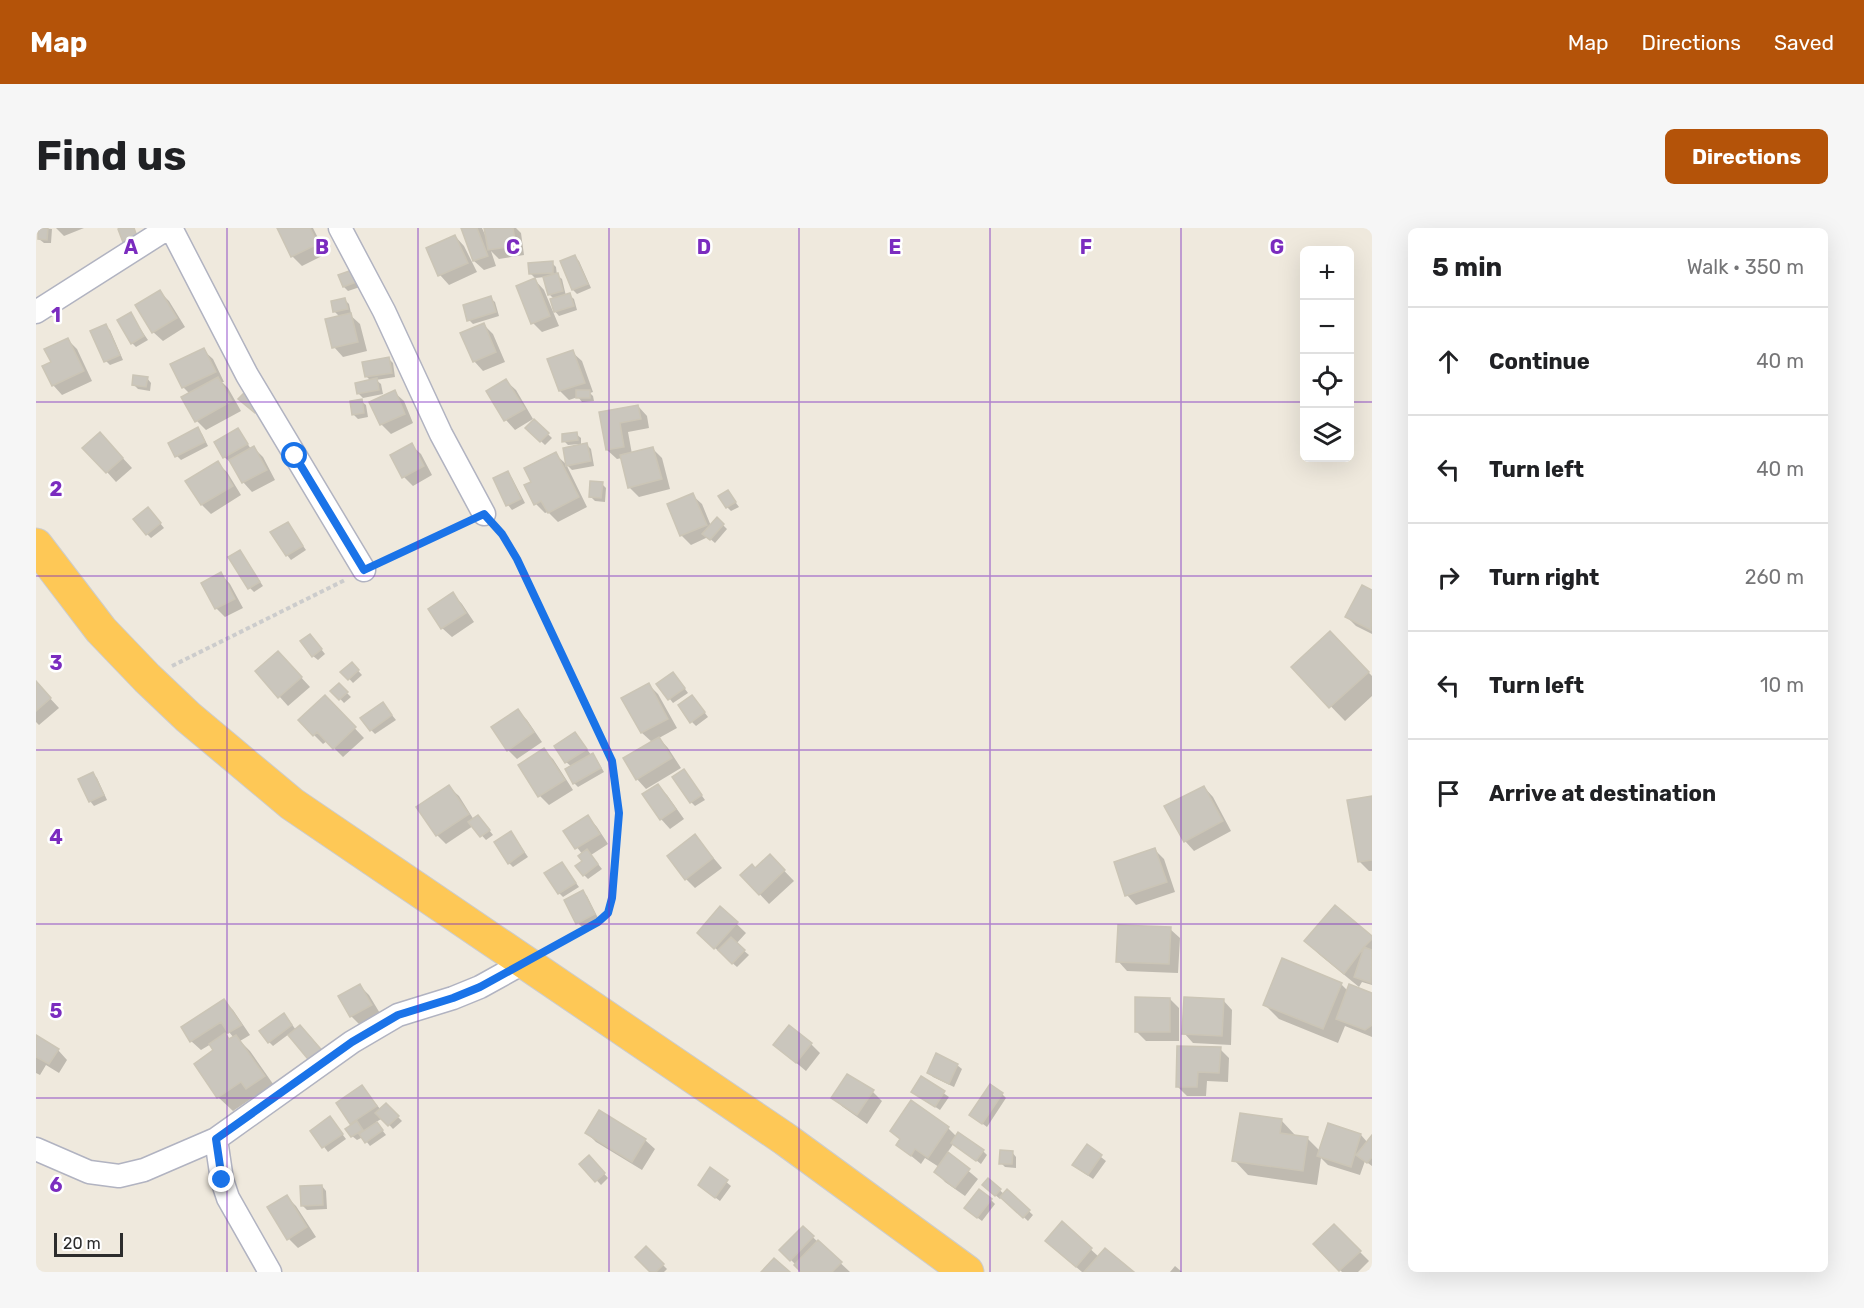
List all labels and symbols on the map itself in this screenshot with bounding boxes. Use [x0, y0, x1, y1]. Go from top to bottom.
text: A [124, 235, 139, 259]
text: B [315, 235, 329, 259]
text: C [506, 235, 520, 259]
text: D [697, 235, 711, 259]
text: E [889, 235, 901, 259]
text: F [1080, 235, 1092, 259]
text: G [1270, 235, 1284, 259]
text: 1 [51, 303, 61, 327]
route start [281, 442, 307, 468]
text: 2 [50, 477, 63, 501]
text: 3 [49, 651, 63, 675]
text: 4 [49, 825, 63, 849]
text: 5 [50, 999, 63, 1023]
route end [208, 1166, 234, 1192]
text: 6 [49, 1173, 63, 1197]
scale bar [54, 1230, 123, 1258]

